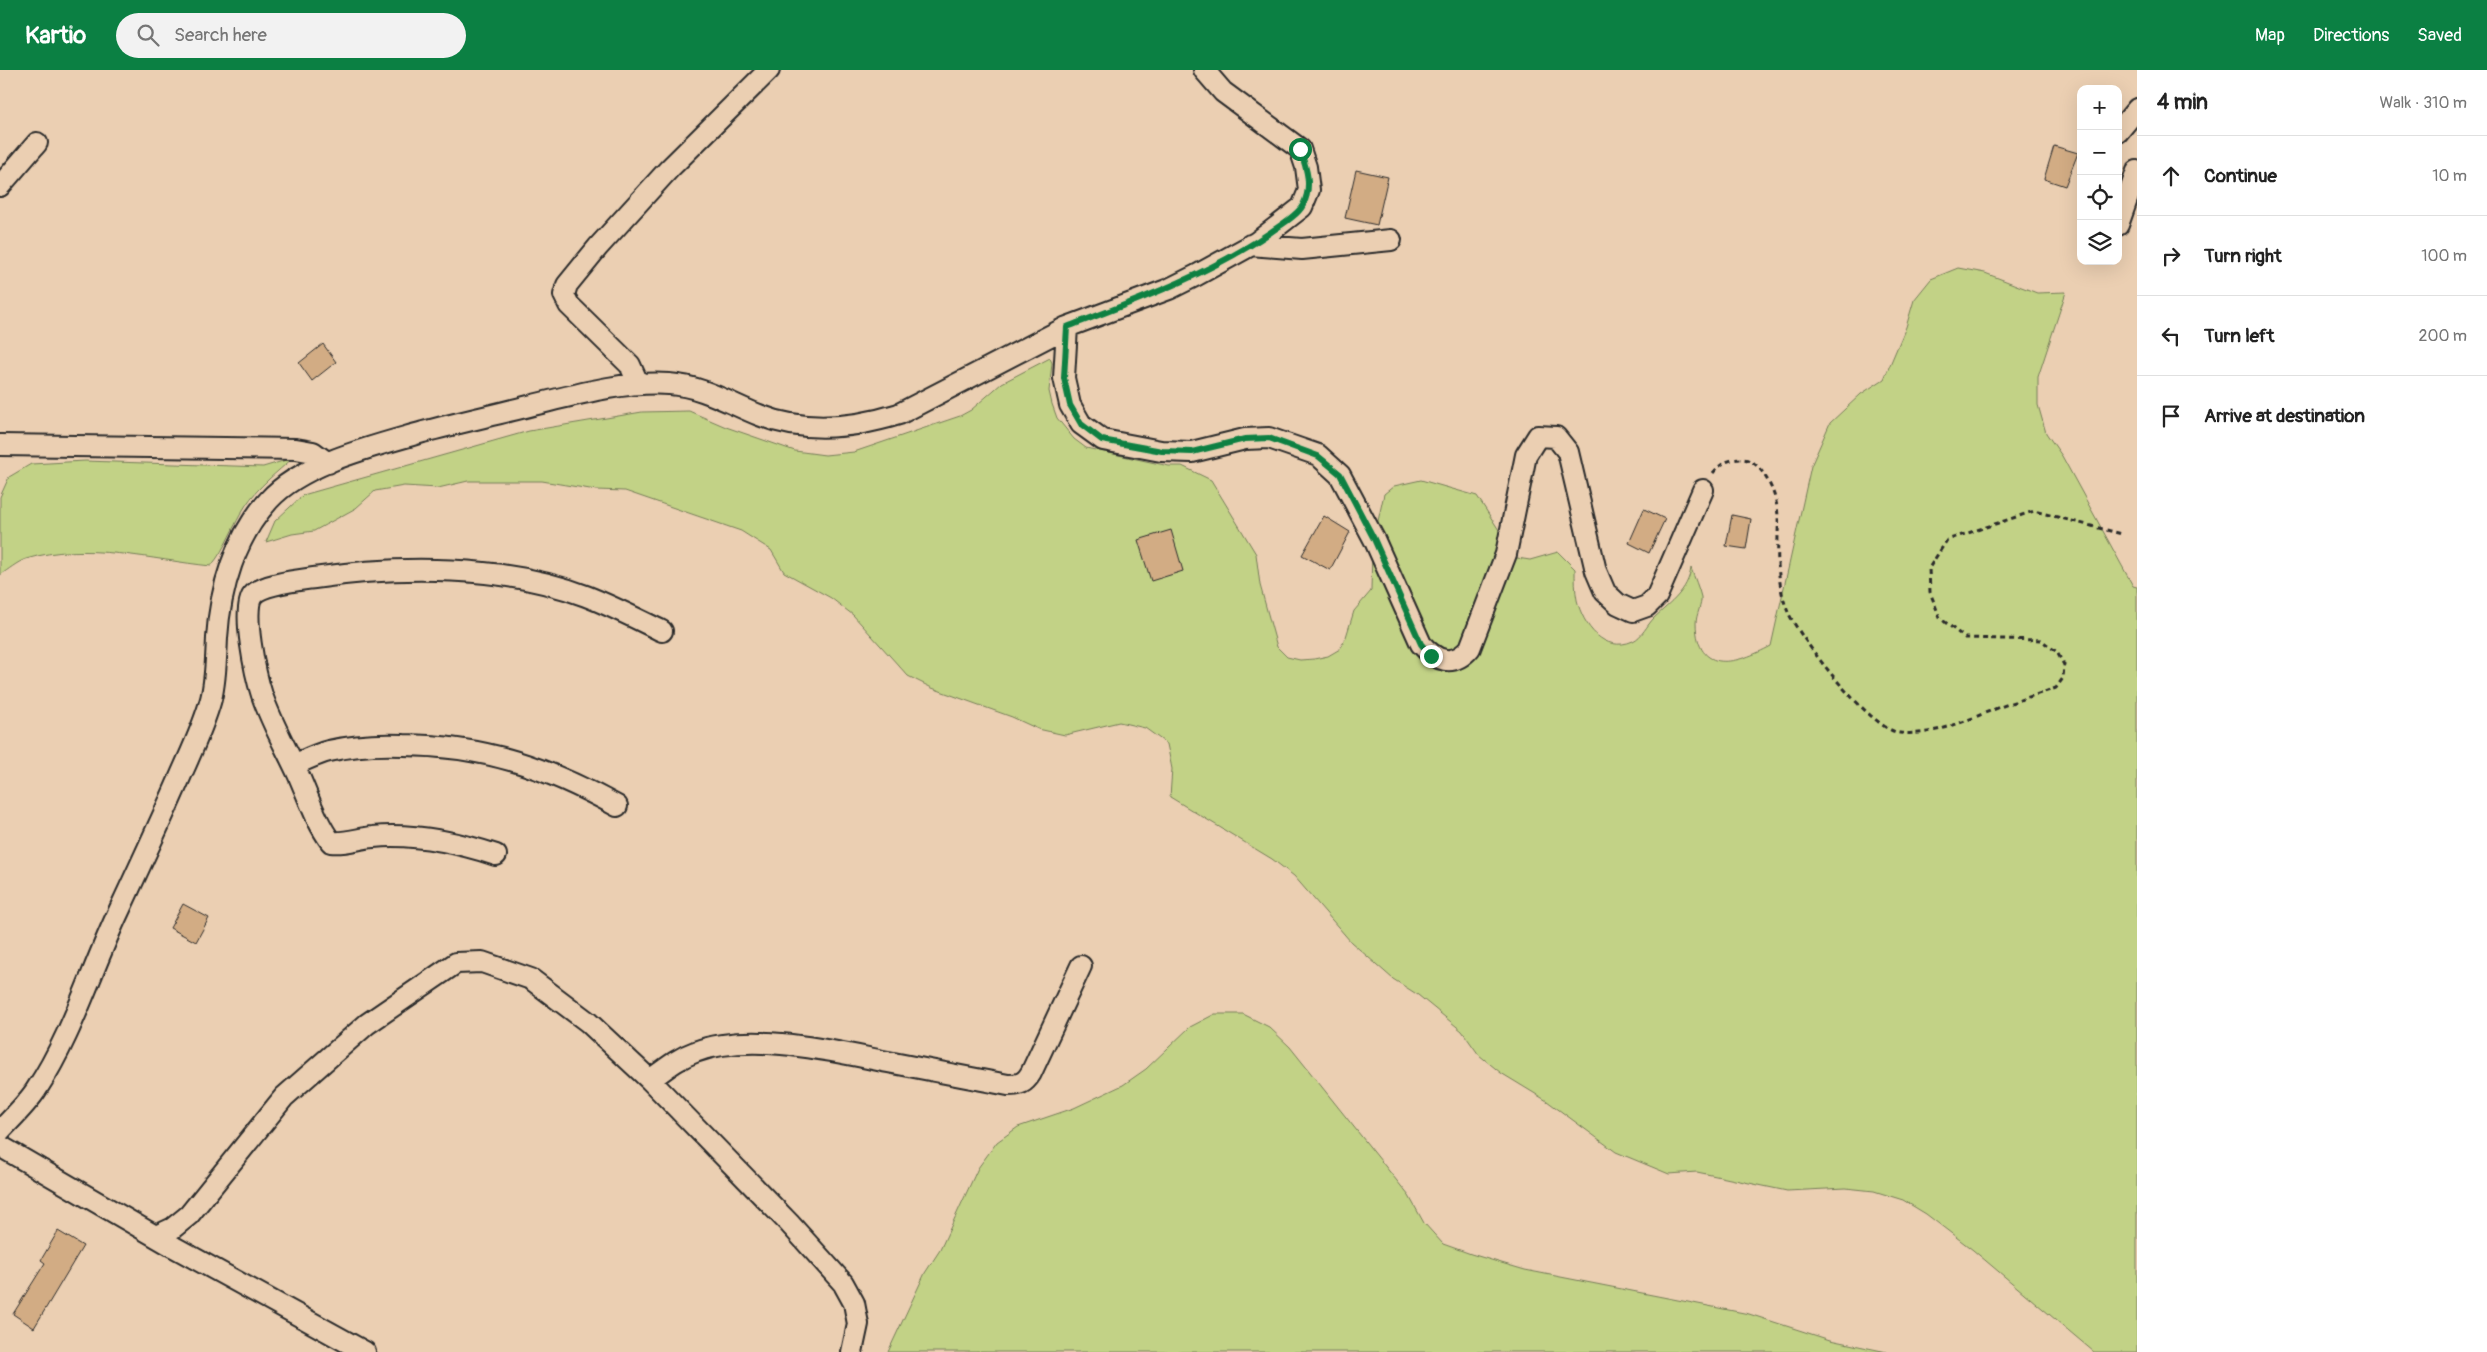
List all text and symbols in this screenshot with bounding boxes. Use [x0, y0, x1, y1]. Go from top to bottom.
search box [116, 13, 466, 58]
text: Kartio [25, 21, 86, 50]
icon: search [134, 21, 162, 49]
text: Search here [174, 23, 267, 47]
text: Map [2255, 24, 2285, 47]
text: Directions [2313, 24, 2389, 47]
text: Saved [2417, 24, 2462, 47]
map controls [2077, 85, 2122, 265]
button: + [2077, 85, 2122, 130]
text: 4 min [2157, 89, 2208, 116]
text: Walk · 310 m [2380, 93, 2467, 113]
button: − [2077, 130, 2122, 175]
route start [1289, 138, 1312, 161]
icon: ahead [2157, 162, 2185, 190]
text: Continue [2204, 164, 2277, 188]
text: 10 m [2432, 166, 2467, 186]
button: locate [2077, 175, 2122, 220]
button: layers [2077, 220, 2122, 265]
icon: right [2157, 242, 2185, 270]
text: Turn right [2204, 244, 2282, 268]
text: 100 m [2421, 246, 2467, 266]
icon: left [2157, 322, 2185, 350]
text: Turn left [2204, 324, 2274, 348]
text: 200 m [2419, 326, 2467, 346]
icon: arrive [2157, 402, 2185, 430]
text: Arrive at destination [2204, 404, 2365, 428]
route end [1420, 645, 1443, 668]

